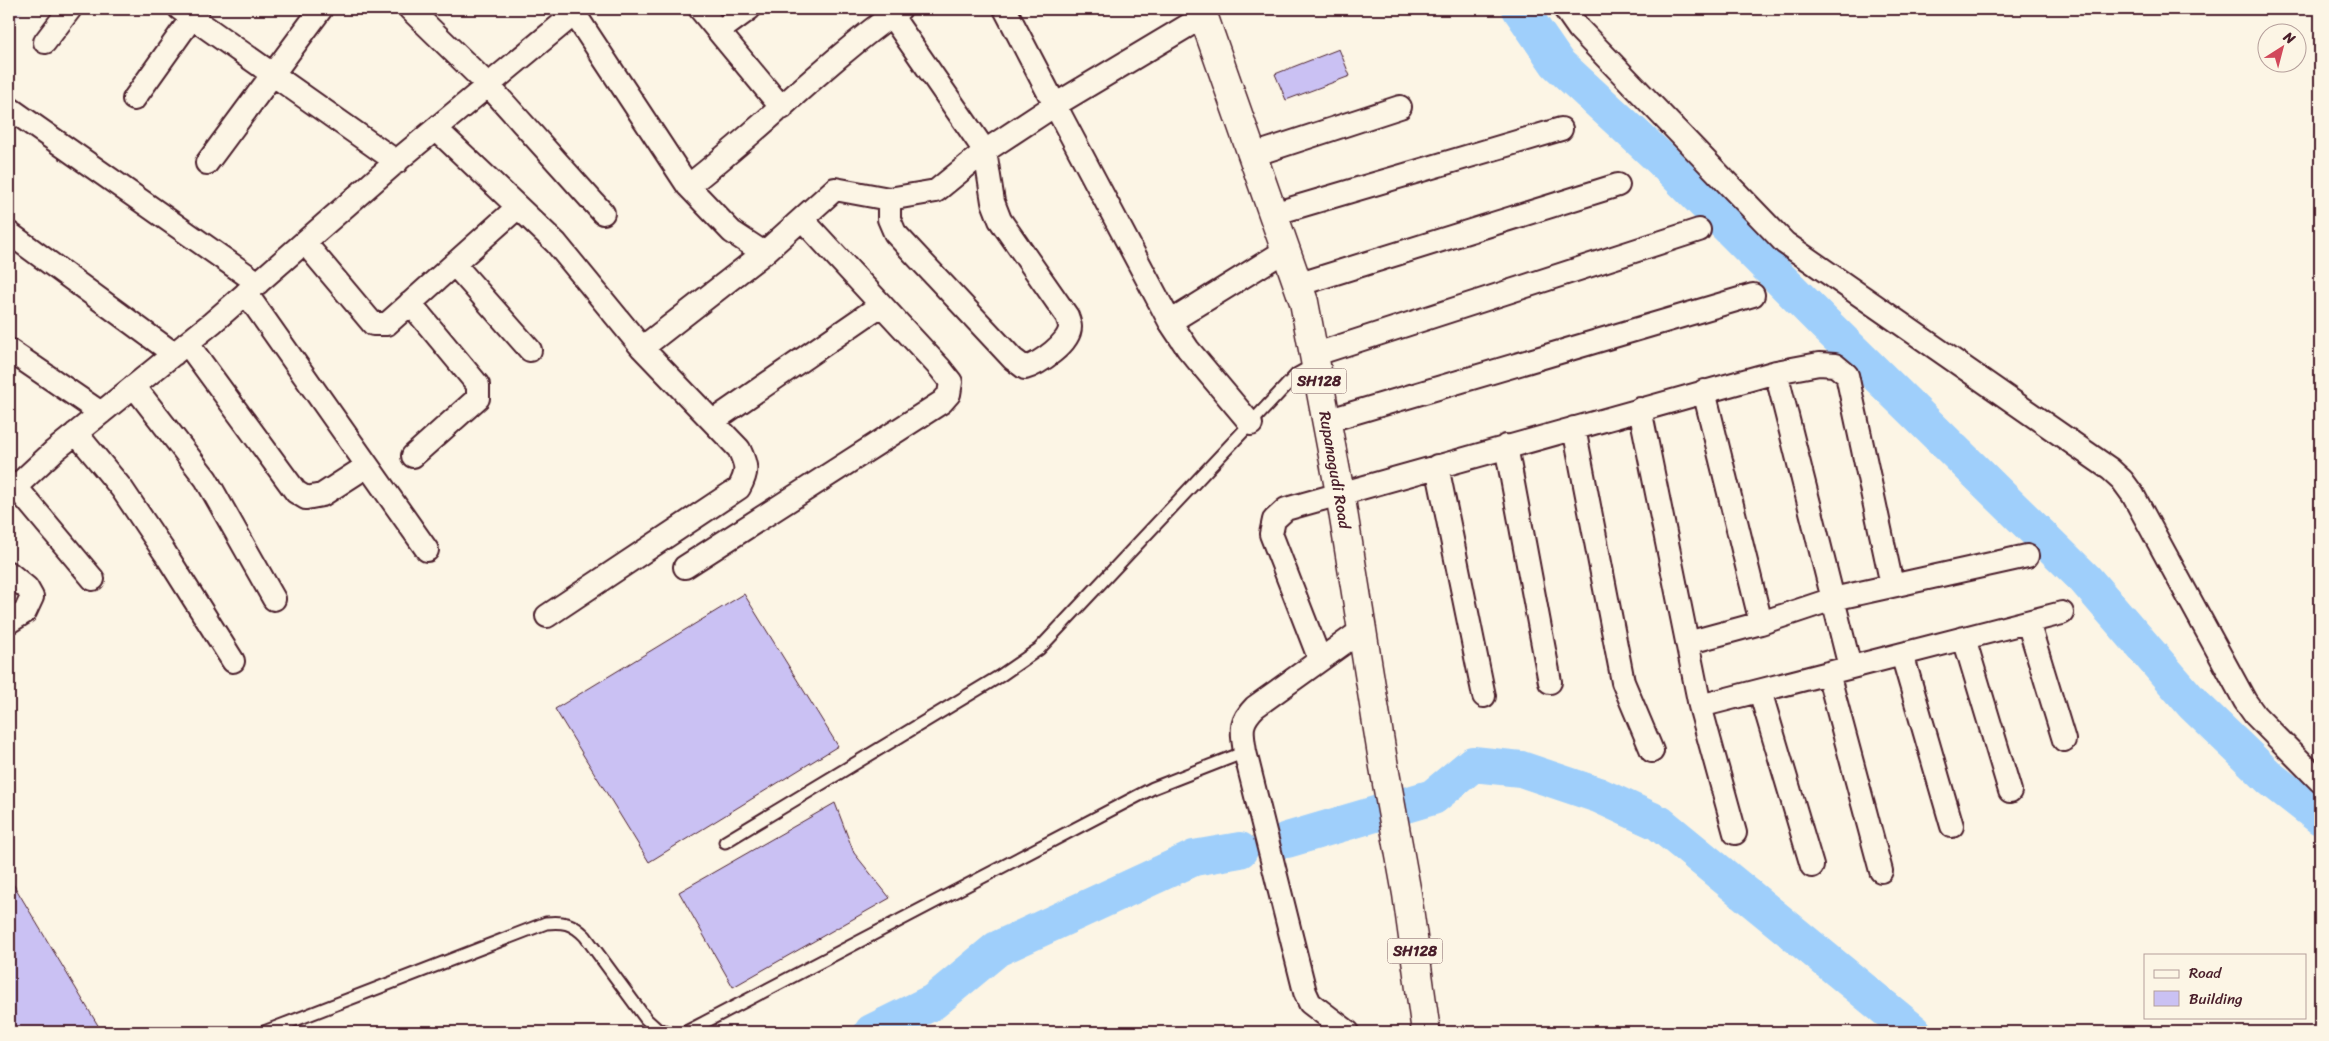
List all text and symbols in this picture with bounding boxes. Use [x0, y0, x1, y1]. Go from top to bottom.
north arrow [2256, 22, 2306, 72]
text: N [2277, 24, 2301, 51]
road number: SH128 [1292, 368, 1346, 394]
street label: Rupanagudi Road [1310, 409, 1360, 533]
road number: SH128 [1388, 938, 1442, 964]
legend [2144, 954, 2306, 1018]
text: Road [2189, 960, 2222, 986]
text: Building [2189, 986, 2243, 1012]

